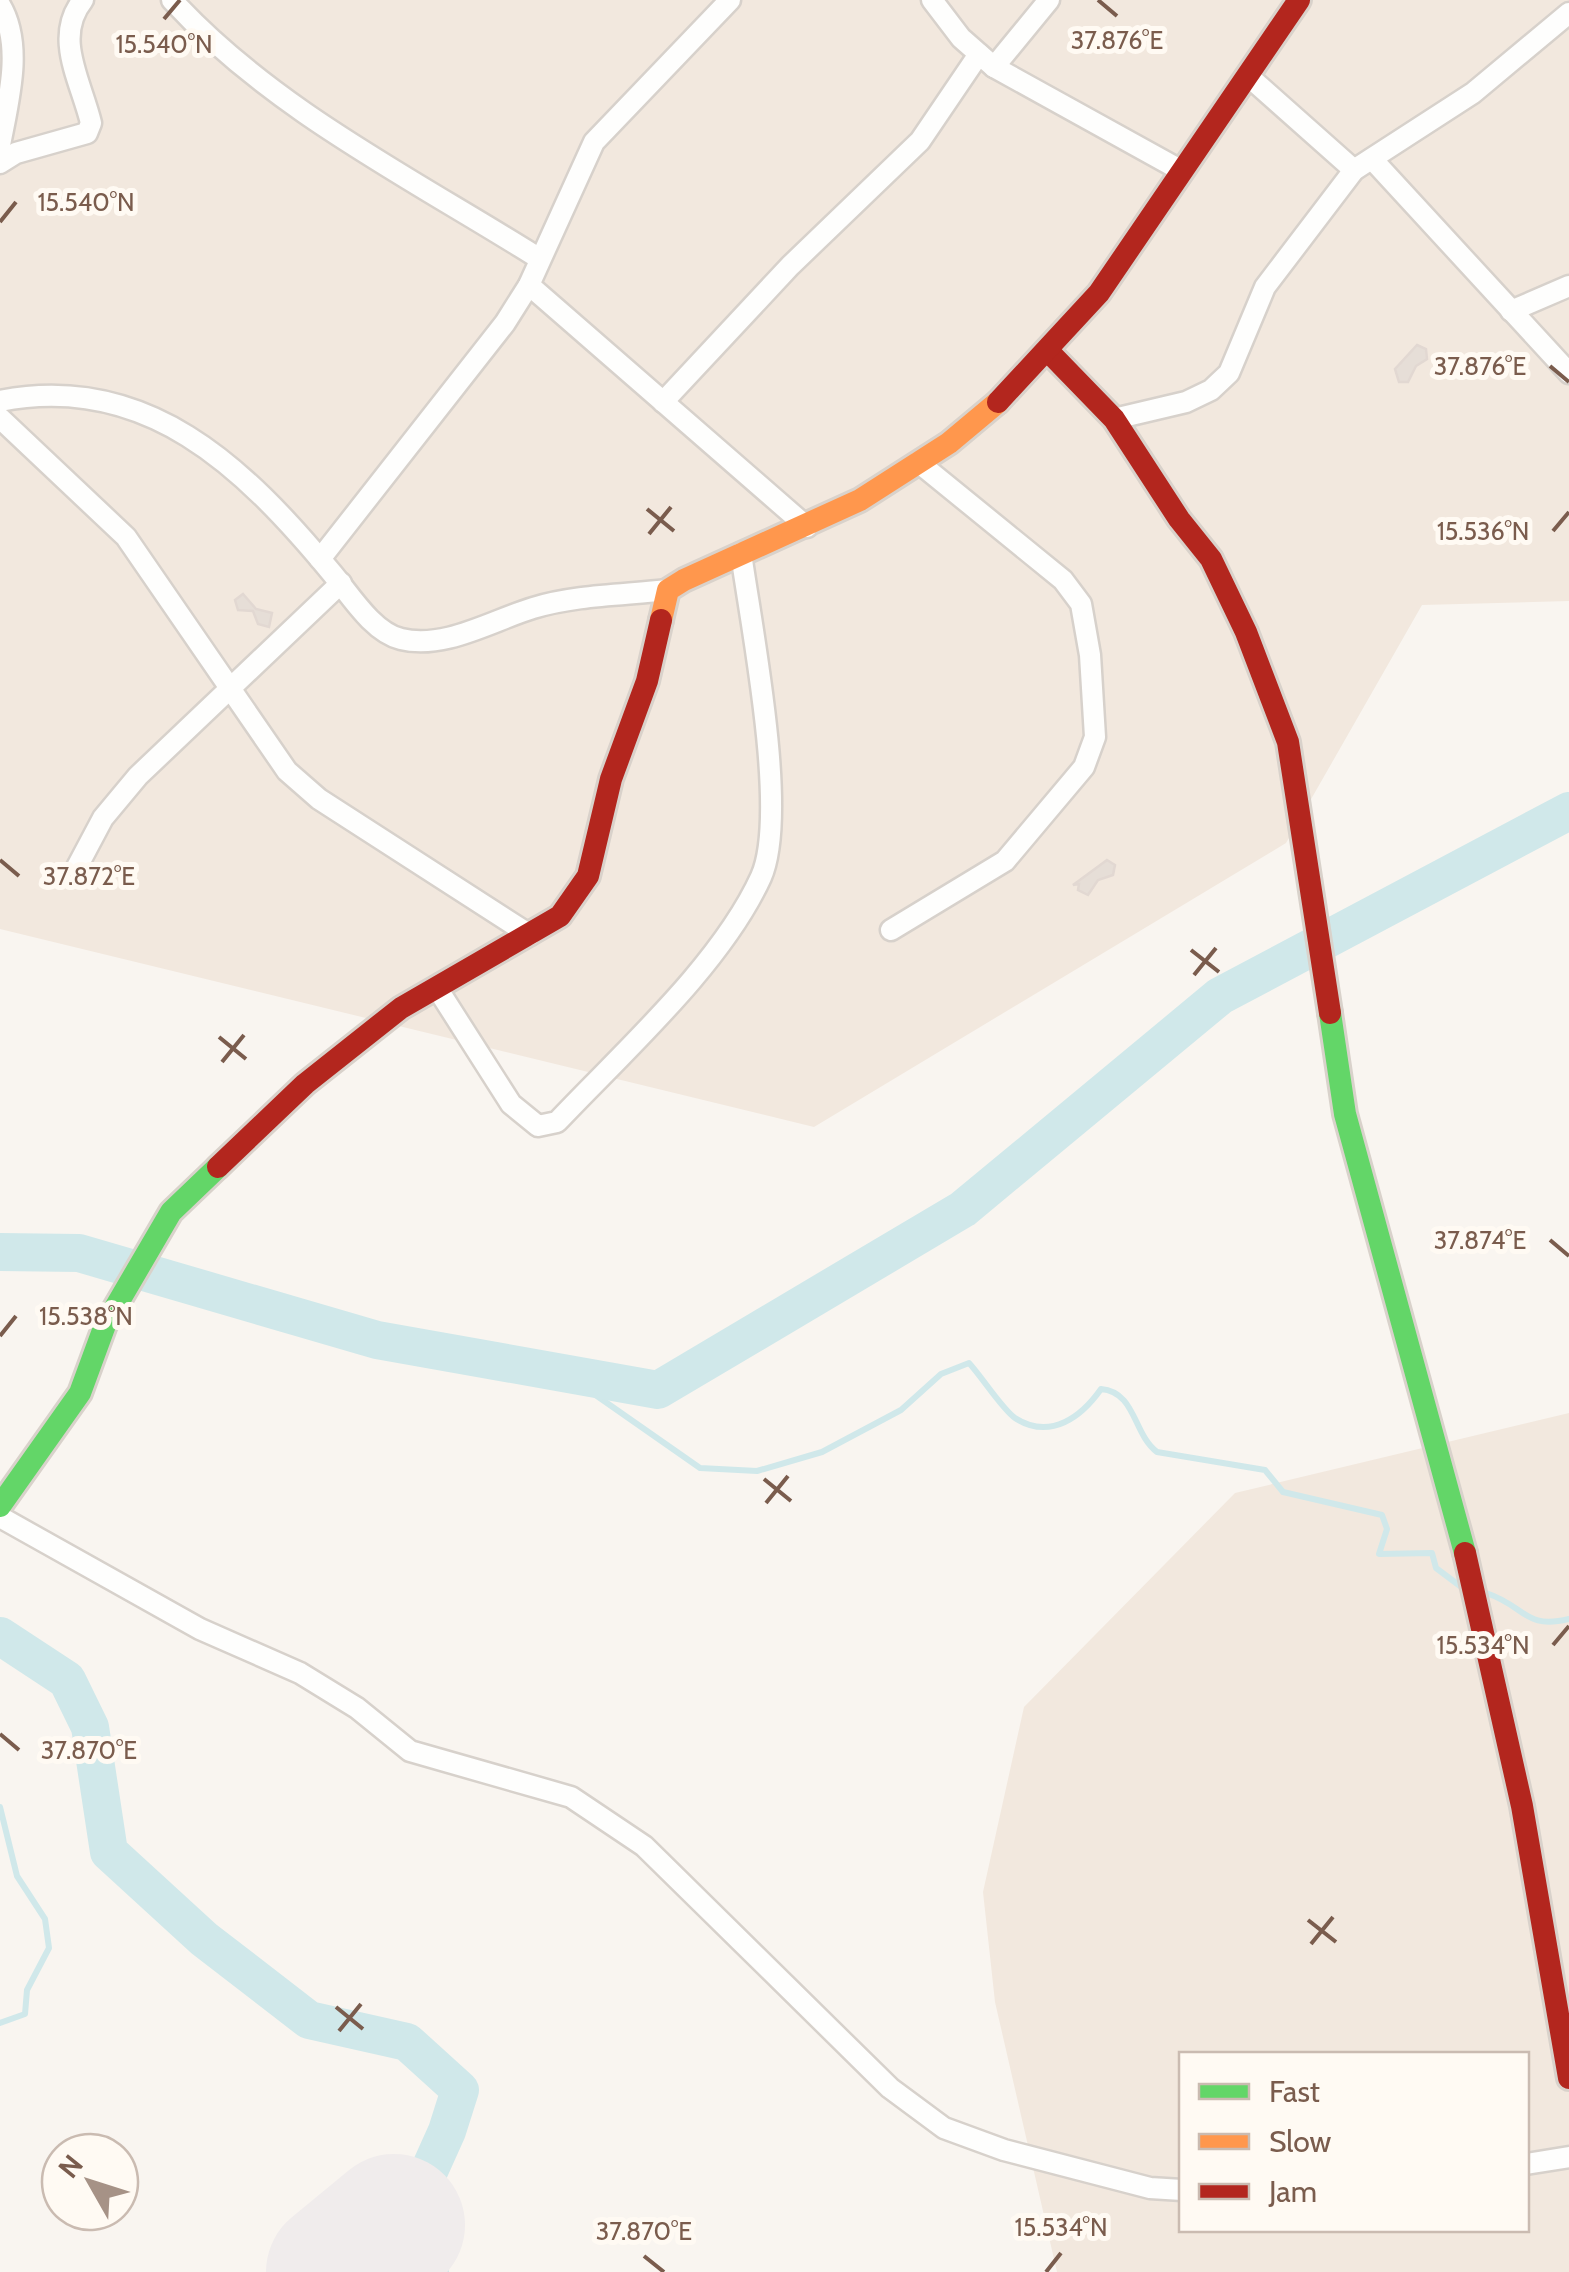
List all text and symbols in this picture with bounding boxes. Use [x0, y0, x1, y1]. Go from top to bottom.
text: 37.876°E [1071, 25, 1163, 55]
text: 15.540°N [115, 29, 213, 59]
text: 15.540°N [37, 187, 135, 217]
text: 37.876°E [1434, 351, 1526, 381]
text: 15.536°N [1437, 516, 1529, 546]
text: 37.872°E [43, 861, 135, 891]
text: 37.874°E [1434, 1225, 1526, 1255]
text: 15.538°N [39, 1301, 133, 1331]
text: 15.534°N [1437, 1630, 1529, 1660]
text: 37.870°E [41, 1735, 137, 1765]
legend [1179, 2052, 1529, 2232]
text: Fast [1269, 2073, 1320, 2110]
text: Slow [1269, 2123, 1332, 2160]
north arrow [40, 2132, 140, 2232]
text: N [51, 2148, 90, 2185]
text: Jam [1268, 2173, 1317, 2210]
text: 15.534°N [1015, 2212, 1107, 2242]
text: 37.870°E [596, 2216, 692, 2246]

